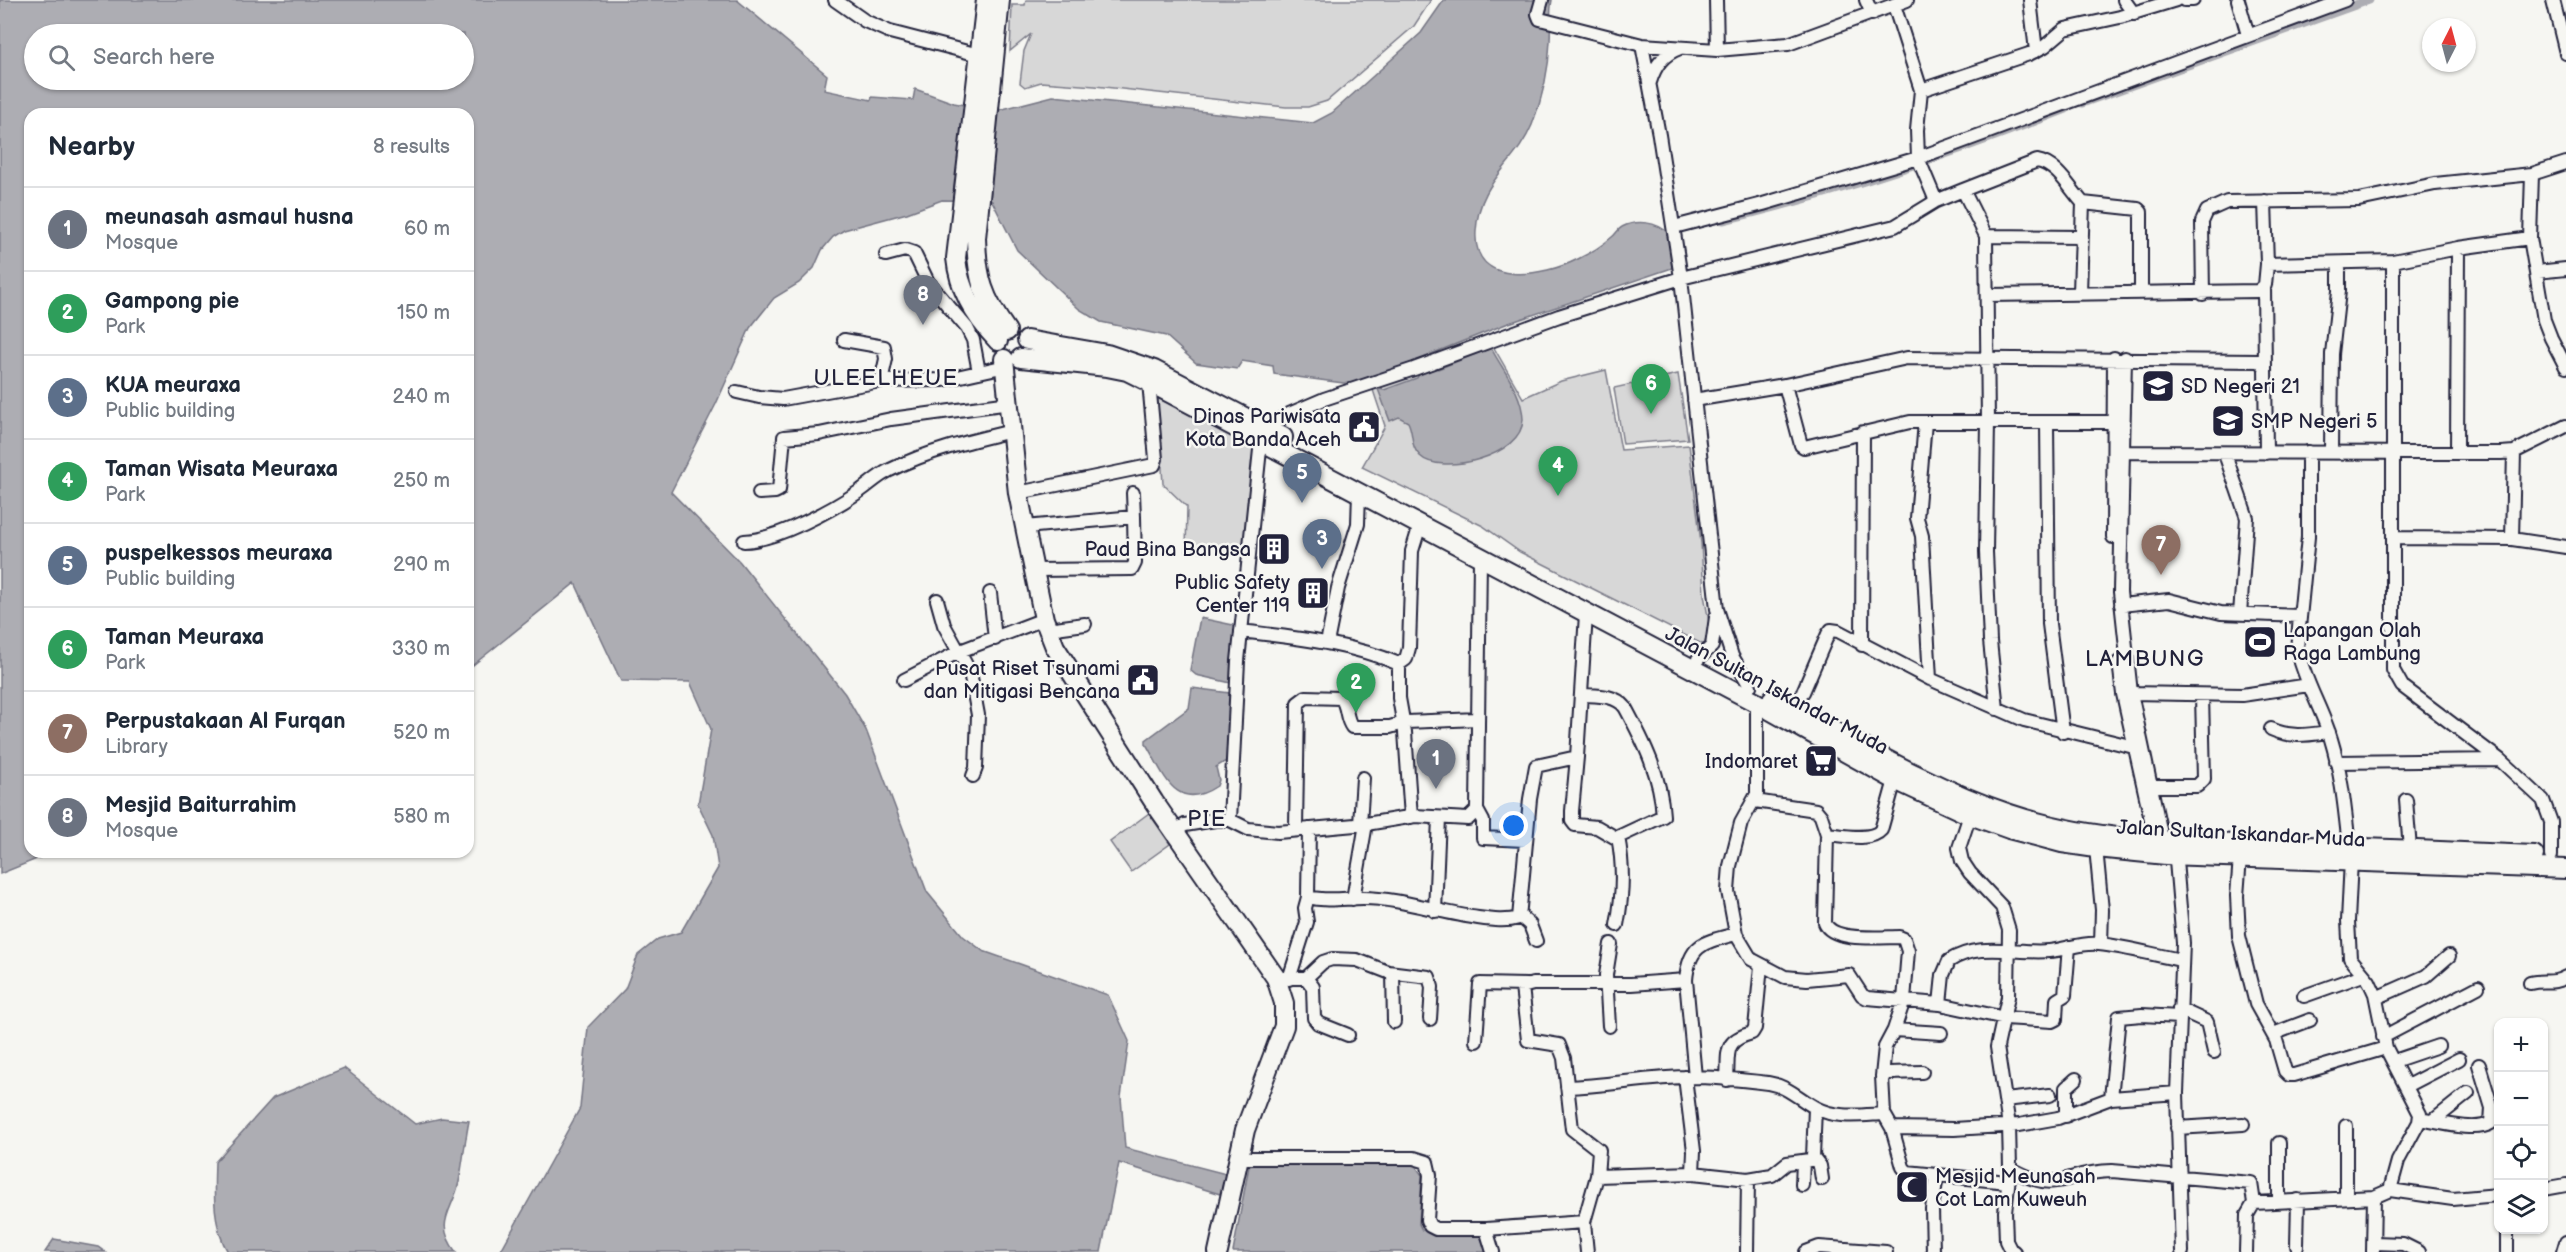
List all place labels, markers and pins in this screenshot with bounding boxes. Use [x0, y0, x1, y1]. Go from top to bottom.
pin: 8 [904, 276, 942, 325]
pin: 6 [1632, 364, 1670, 414]
school or university icon: SD Negeri 21 [2140, 368, 2176, 404]
place label: SD Negeri 21 [2181, 375, 2300, 399]
school or university icon: SMP Negeri 5 [2210, 403, 2246, 439]
place label: Dinas Pariwisata Kota Banda Aceh [1185, 405, 1341, 452]
public building icon: Dinas Pariwisata Kota Banda Aceh [1346, 409, 1382, 445]
place label: SMP Negeri 5 [2251, 410, 2377, 434]
pin: 4 [1538, 446, 1578, 496]
pin: 5 [1282, 454, 1322, 503]
pin: 3 [1302, 520, 1342, 569]
pin: 7 [2142, 526, 2180, 575]
building icon: Paud Bina Bangsa [1256, 531, 1292, 567]
place label: Paud Bina Bangsa [1084, 538, 1251, 562]
place label: Public Safety Center 119 [1174, 571, 1290, 618]
building icon: Public Safety Center 119 [1295, 575, 1331, 611]
place label: Lapangan Olah Raga Lambung [2283, 619, 2421, 666]
sports icon: Lapangan Olah Raga Lambung [2242, 624, 2278, 660]
place label: Pusat Riset Tsunami dan Mitigasi Bencana [924, 657, 1120, 704]
public building icon: Pusat Riset Tsunami dan Mitigasi Bencana [1125, 662, 1161, 698]
pin: 2 [1336, 664, 1376, 713]
pin: 1 [1416, 740, 1456, 789]
supermarket icon: Indomaret [1803, 743, 1839, 779]
place label: Indomaret [1705, 750, 1798, 774]
place label: Mesjid Meunasah Cot Lam Kuweuh [1935, 1165, 2095, 1212]
mosque icon: Mesjid Meunasah Cot Lam Kuweuh [1894, 1169, 1930, 1205]

